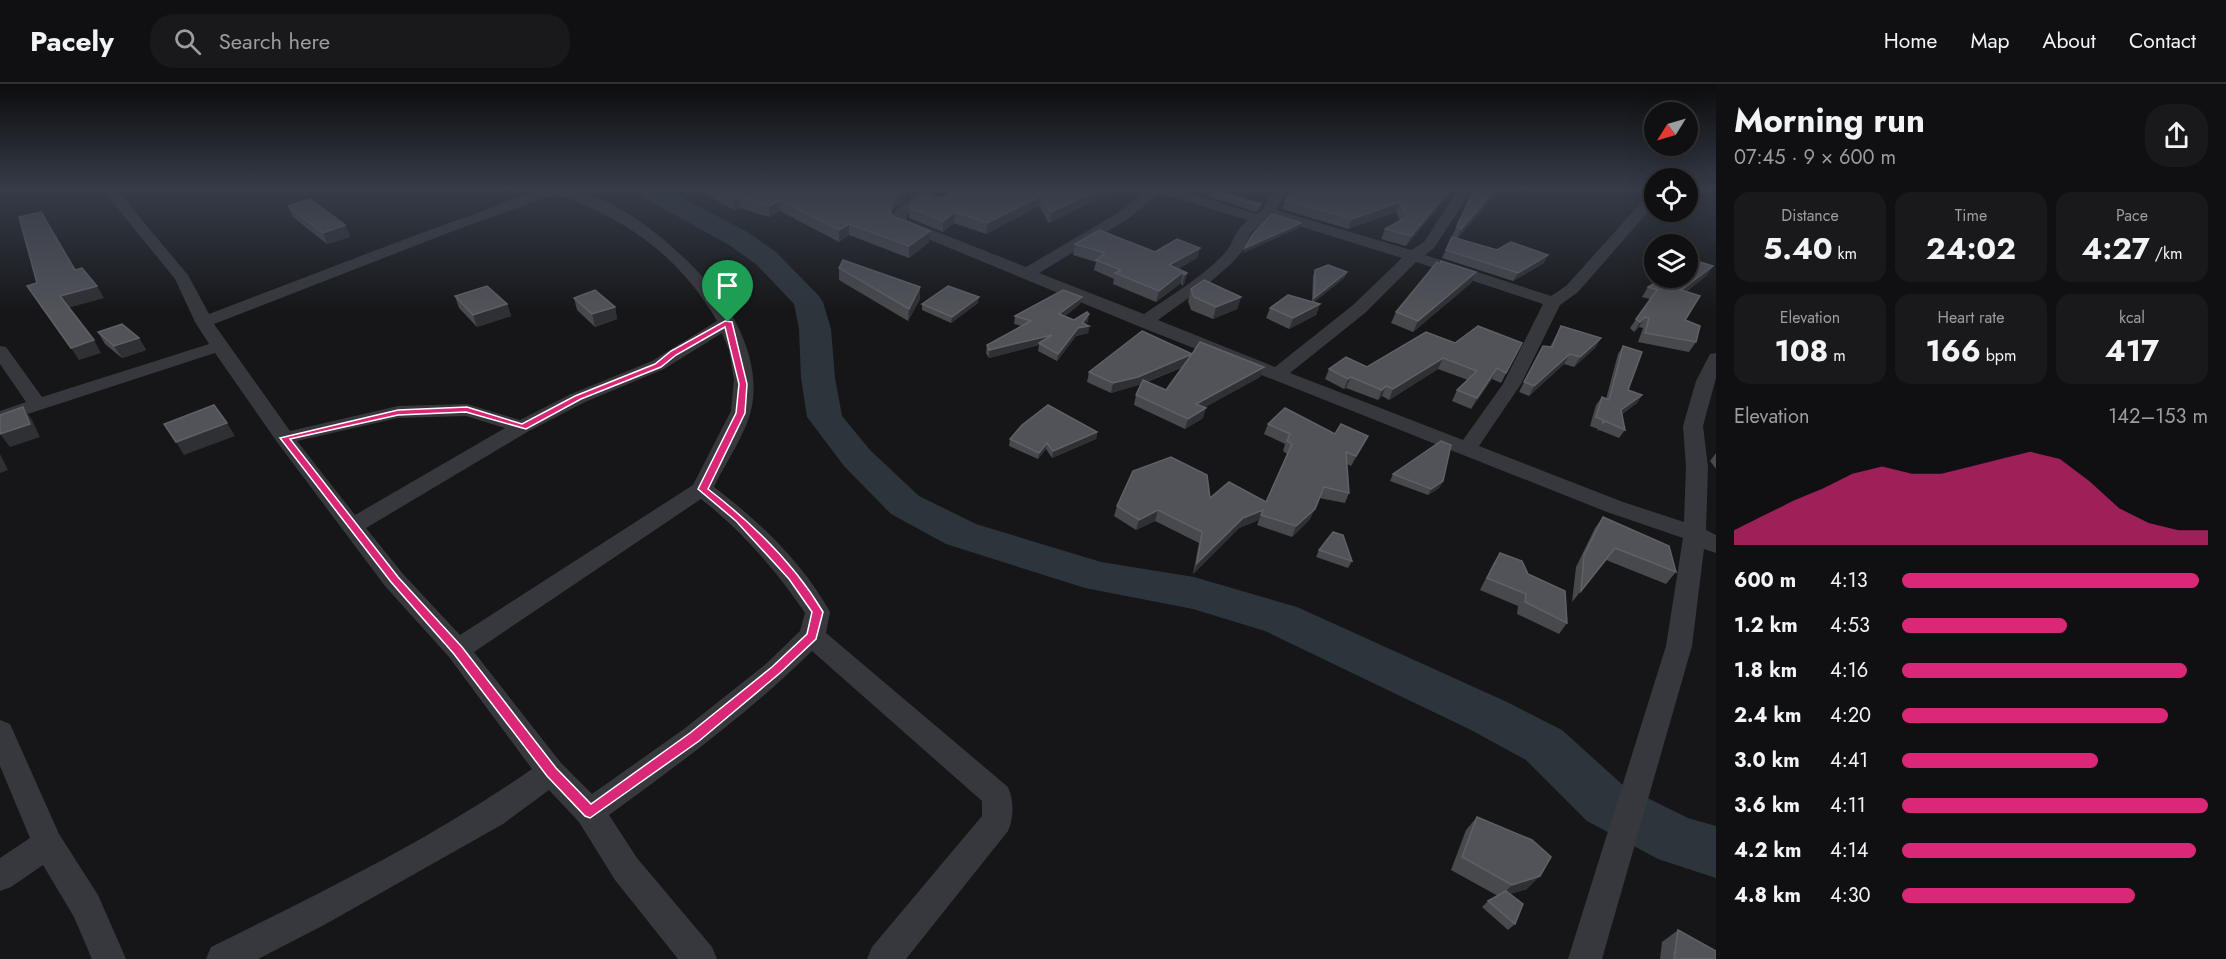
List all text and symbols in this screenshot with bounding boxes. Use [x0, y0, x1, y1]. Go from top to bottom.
search box [150, 14, 570, 68]
text: Pacely [30, 21, 114, 62]
icon: search [171, 25, 204, 58]
text: Search here [219, 25, 330, 57]
text: Home [1884, 26, 1937, 56]
text: Map [1970, 26, 2010, 56]
text: About [2043, 26, 2096, 56]
text: Contact [2129, 26, 2196, 56]
text: Morning run [1734, 97, 1925, 144]
north arrow [1644, 102, 1698, 156]
map controls [1644, 102, 1698, 288]
button: share [2145, 104, 2208, 167]
text: 07:45 · 9 × 600 m [1734, 143, 1896, 172]
button: locate [1644, 168, 1698, 222]
text: Distance [1781, 204, 1839, 227]
text: Time [1955, 204, 1987, 227]
text: Pace [2116, 204, 2148, 227]
text: 5.40 [1763, 227, 1833, 270]
text: 24:02 [1926, 227, 2016, 270]
text: 4:27 [2082, 227, 2150, 270]
button: layers [1644, 234, 1698, 288]
text: km [1833, 242, 1857, 265]
text: /km [2150, 242, 2182, 265]
pin [702, 260, 753, 322]
icon: arrive [711, 269, 744, 302]
text: Elevation [1780, 306, 1840, 329]
text: Heart rate [1938, 306, 2004, 329]
text: kcal [2119, 306, 2145, 329]
text: 108 [1774, 329, 1828, 372]
text: 166 [1926, 329, 1981, 372]
text: 417 [2105, 329, 2159, 372]
text: m [1828, 344, 1846, 367]
text: bpm [1981, 344, 2016, 367]
text: Elevation [1734, 402, 1809, 431]
text: 142–153 m [2108, 402, 2208, 431]
text: 600 m [1734, 566, 1796, 595]
text: 4:13 [1830, 566, 1868, 595]
text: 1.2 km [1734, 611, 1798, 640]
text: 4:53 [1830, 611, 1870, 640]
text: 1.8 km [1734, 656, 1797, 685]
text: 4:16 [1830, 656, 1868, 685]
text: 2.4 km [1734, 701, 1801, 730]
text: 4:20 [1830, 701, 1871, 730]
text: 3.0 km [1734, 746, 1800, 775]
text: 4:41 [1830, 746, 1868, 775]
text: 3.6 km [1734, 791, 1800, 820]
text: 4:11 [1830, 791, 1866, 820]
text: 4.2 km [1734, 836, 1801, 865]
text: 4:14 [1830, 836, 1868, 865]
text: 4.8 km [1734, 881, 1801, 910]
text: 4:30 [1830, 881, 1871, 910]

